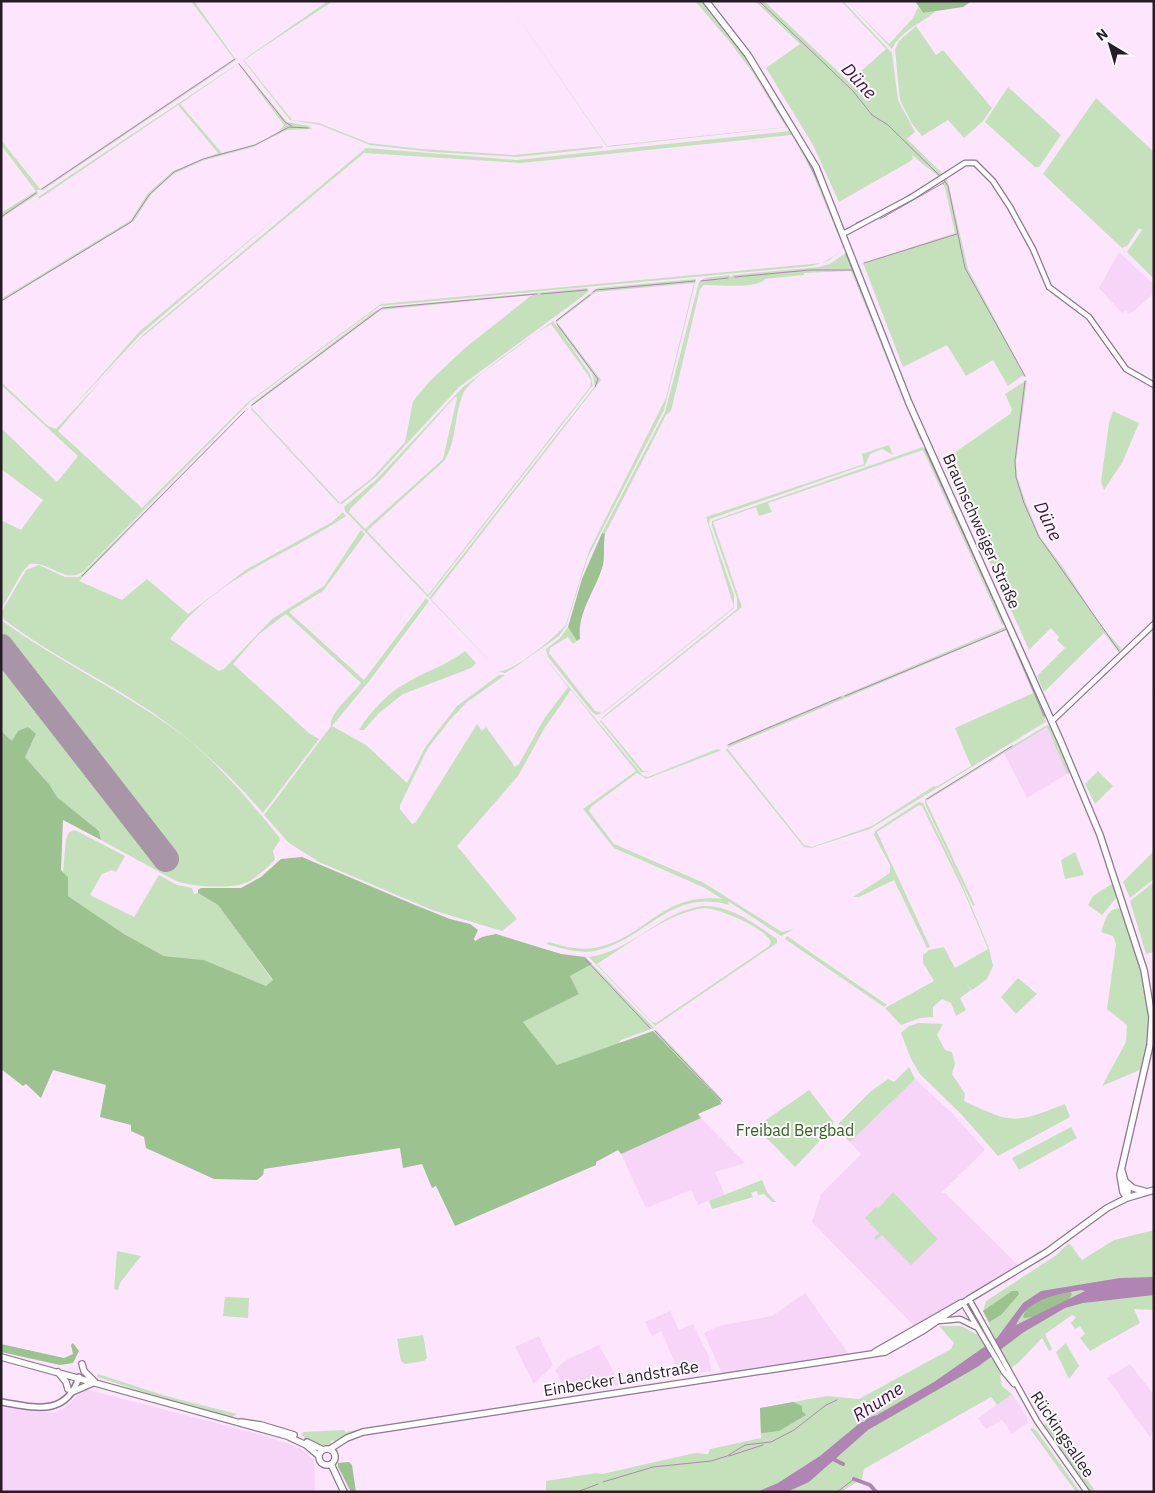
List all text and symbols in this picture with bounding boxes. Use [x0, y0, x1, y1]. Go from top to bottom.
north arrow [1085, 20, 1135, 70]
text: N [1092, 25, 1112, 45]
water label: Düne [837, 58, 882, 104]
street label: Braunschweiger Straße [939, 450, 1025, 612]
water label: Düne [1029, 497, 1068, 544]
park label: Freibad Bergbad [736, 1120, 854, 1140]
street label: Einbecker Landstraße [542, 1356, 700, 1400]
water label: Rhume [848, 1377, 907, 1426]
street label: Rückingsallee [1027, 1387, 1099, 1481]

